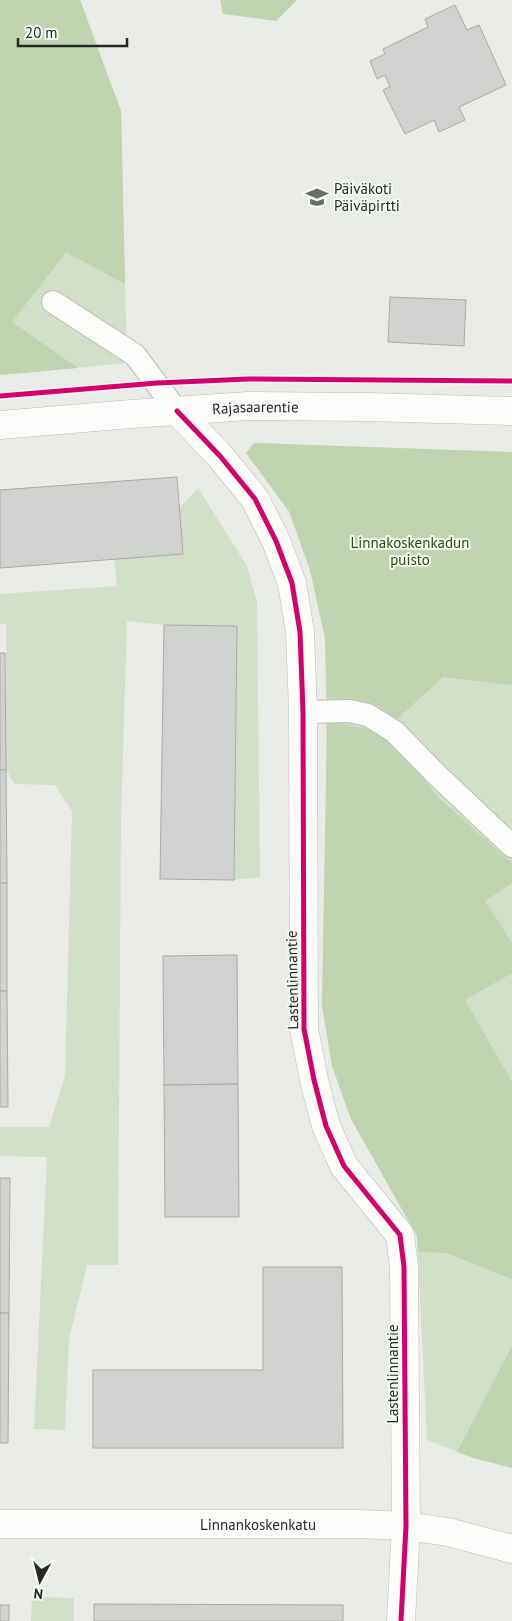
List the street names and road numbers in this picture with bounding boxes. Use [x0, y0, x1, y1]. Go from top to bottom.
street label: Rajasaarentie [211, 396, 299, 418]
street label: Lastenlinnantie [282, 930, 302, 1030]
street label: Lastenlinnantie [383, 1324, 402, 1424]
street label: Linnankoskenkatu [200, 1515, 316, 1534]

